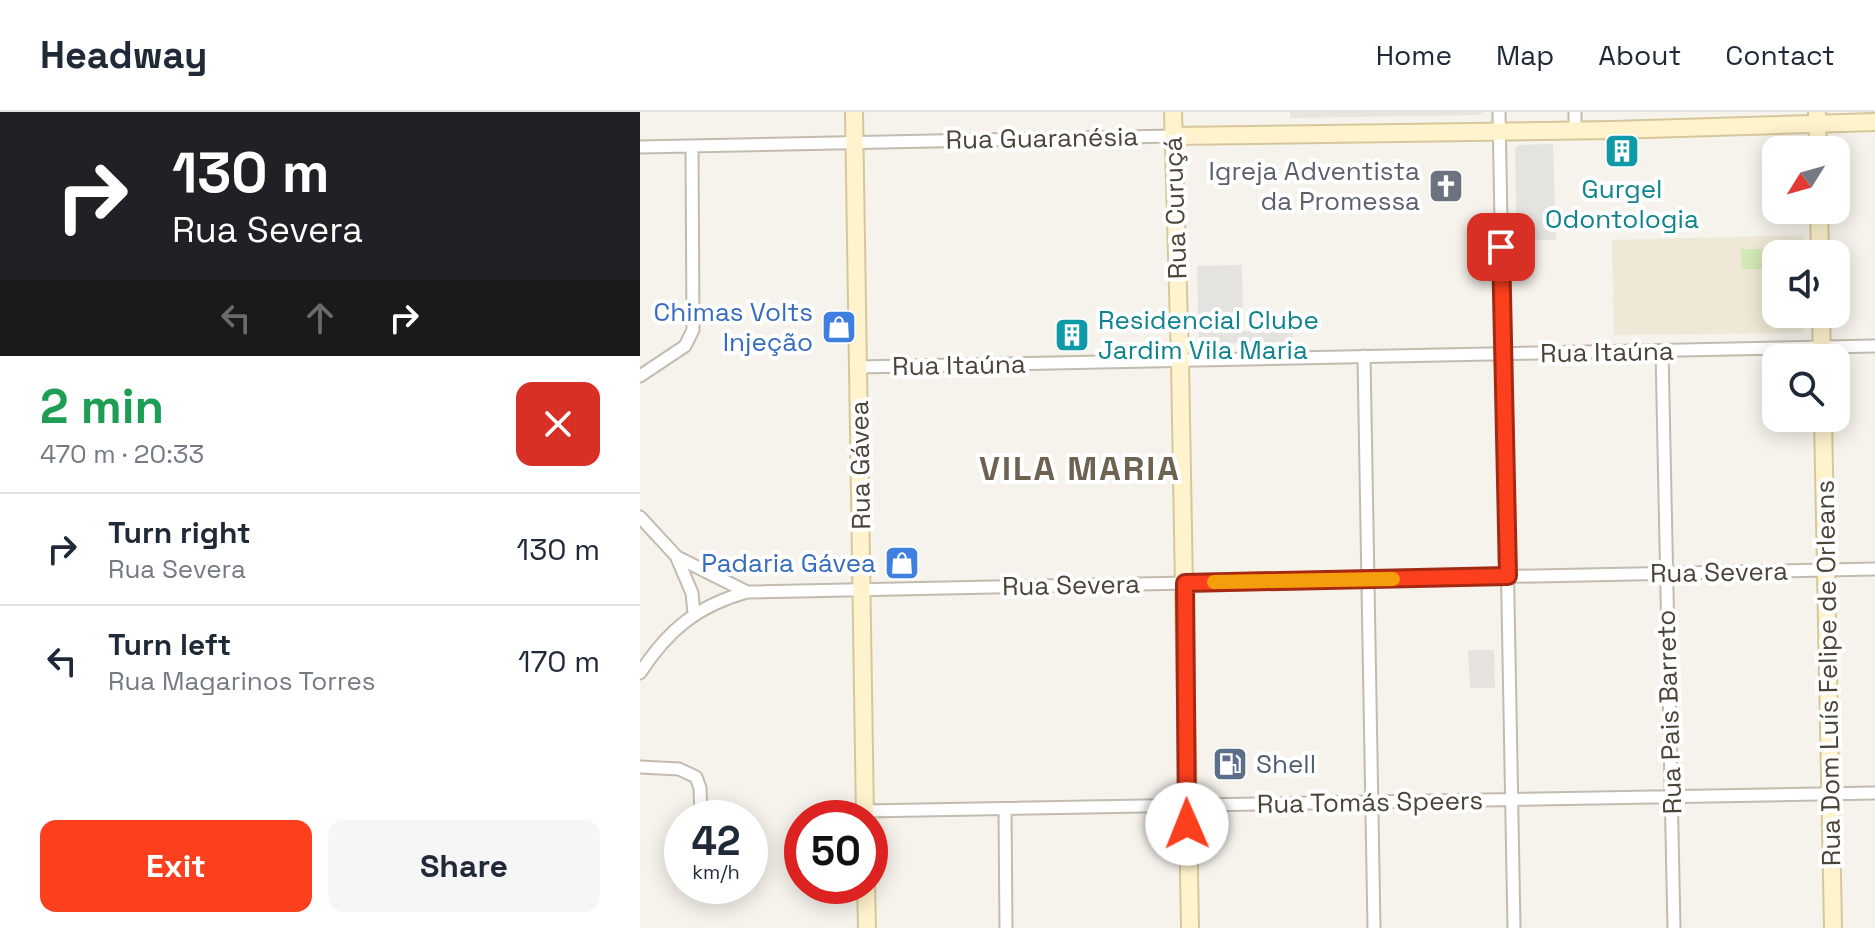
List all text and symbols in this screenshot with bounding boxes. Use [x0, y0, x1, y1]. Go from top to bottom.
text: Headway [40, 31, 207, 79]
text: Home [1376, 37, 1452, 73]
text: Map [1496, 37, 1554, 73]
text: About [1598, 37, 1681, 73]
text: Contact [1725, 37, 1835, 73]
street label: Rua Guaranésia [945, 119, 1139, 157]
building icon: Gurgel Odontologia [1603, 132, 1641, 170]
street label: Rua Curuçá [1156, 136, 1194, 280]
north arrow [1762, 136, 1850, 224]
map controls [1762, 136, 1850, 432]
text: 130 m [172, 137, 330, 208]
icon: right [40, 144, 144, 248]
place label: Igreja Adventista da Promessa [1208, 154, 1420, 218]
church icon: Igreja Adventista da Promessa [1427, 167, 1465, 205]
place label: Gurgel Odontologia [1545, 172, 1699, 236]
text: Rua Severa [172, 207, 363, 253]
pin [1467, 213, 1535, 281]
icon: arrive [1479, 225, 1523, 269]
button: sound [1762, 240, 1850, 328]
place label: Chimas Volts Injeção [654, 295, 813, 359]
icon: left [214, 296, 258, 340]
icon: ahead [298, 296, 342, 340]
icon: right [382, 296, 426, 340]
place label: Residencial Clube Jardim Vila Maria [1098, 303, 1319, 367]
shop icon: Chimas Volts Injeção [820, 308, 858, 346]
building icon: Residencial Clube Jardim Vila Maria [1053, 316, 1091, 354]
street label: Rua Itaúna [1540, 334, 1674, 370]
button: search [1762, 344, 1850, 432]
street label: Rua Itaúna [892, 347, 1026, 383]
text: 2 min [40, 376, 164, 437]
button: close [516, 382, 600, 466]
street label: Rua Gávea [842, 400, 878, 530]
text: 470 m · 20:33 [40, 437, 204, 471]
district label: VILA MARIA [979, 447, 1181, 490]
street label: Rua Dom Luís Felipe de Orleans [1808, 480, 1848, 866]
text: Turn right [108, 513, 251, 552]
icon: right [40, 527, 84, 571]
text: 130 m [517, 530, 600, 569]
shop icon: Padaria Gávea [883, 544, 921, 582]
place label: Padaria Gávea [701, 546, 876, 580]
text: Rua Severa [108, 552, 246, 586]
street label: Rua Severa [1650, 554, 1788, 590]
street label: Rua Severa [1002, 567, 1140, 603]
street label: Rua Pais Barreto [1648, 609, 1690, 815]
text: Turn left [108, 625, 231, 664]
icon: left [40, 639, 84, 683]
text: 170 m [518, 642, 600, 681]
text: Rua Magarinos Torres [108, 664, 376, 698]
fuel station icon: Shell [1211, 745, 1249, 783]
place label: Shell [1256, 747, 1316, 781]
position arrow [1145, 782, 1229, 866]
street label: Rua Tomás Speers [1257, 783, 1483, 821]
speed limit sign: 50 [784, 800, 888, 904]
text: 42 [691, 816, 741, 867]
button: Exit [40, 820, 312, 912]
button: Share [328, 820, 600, 912]
text: km/h [692, 859, 740, 885]

